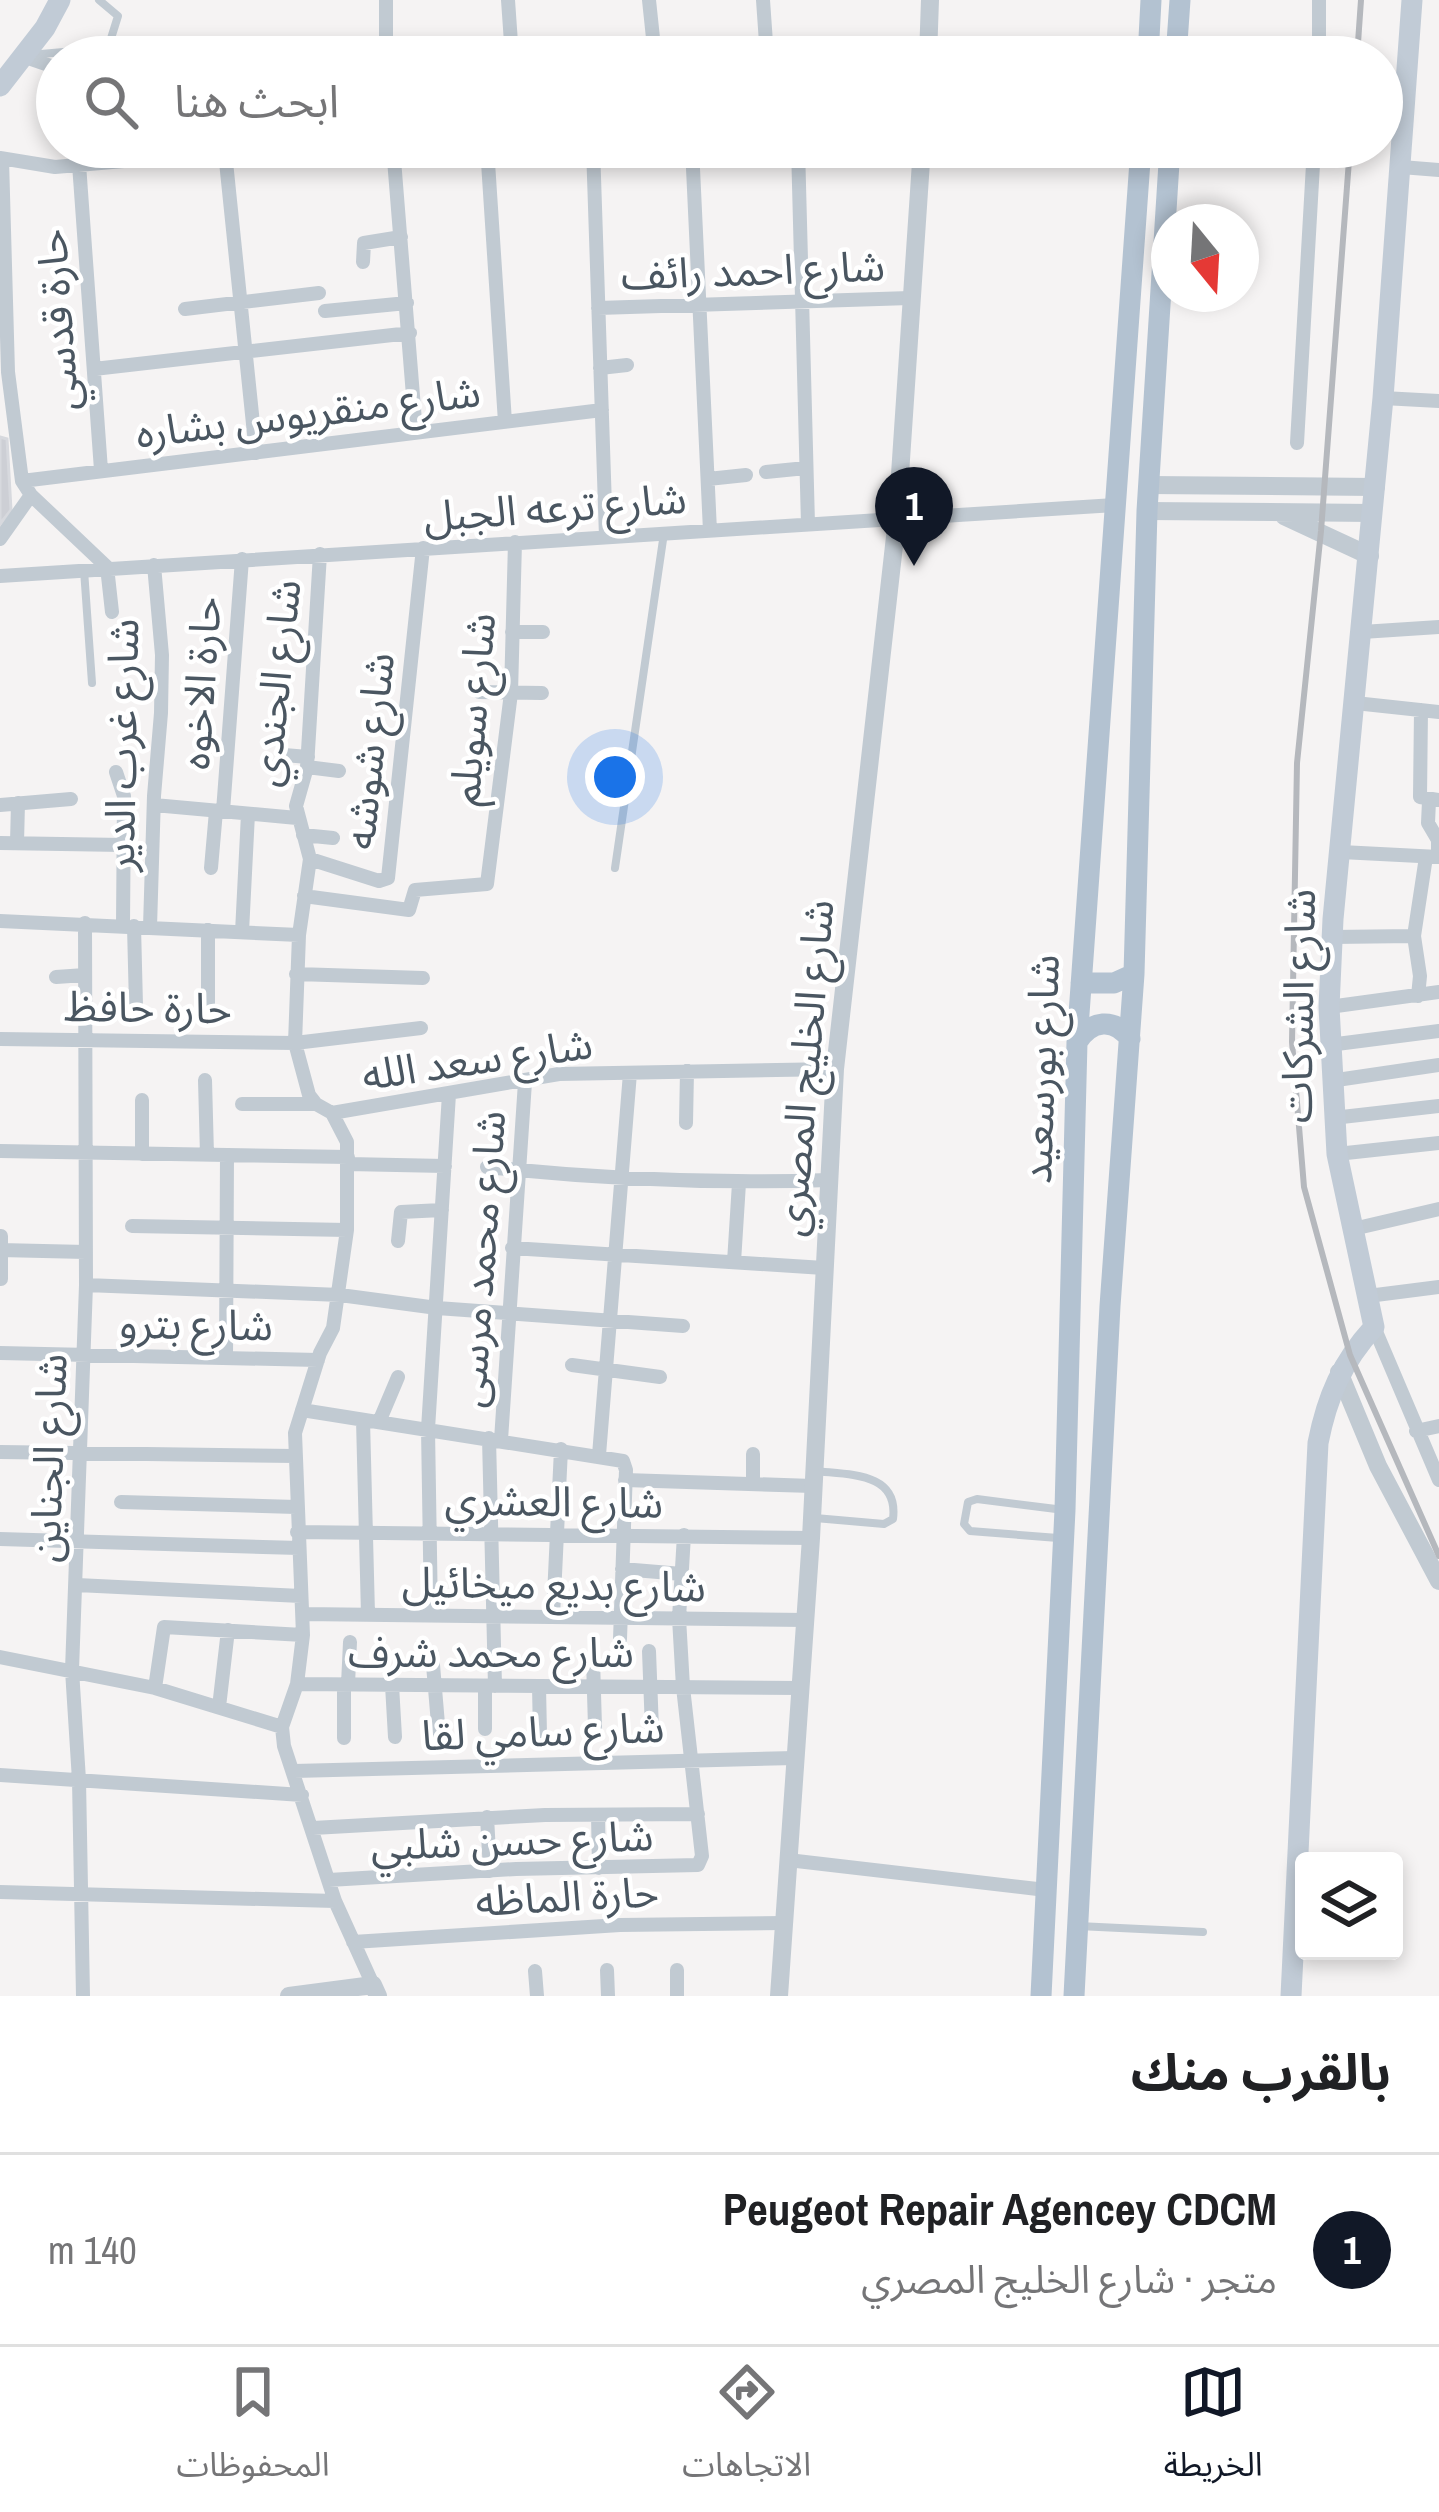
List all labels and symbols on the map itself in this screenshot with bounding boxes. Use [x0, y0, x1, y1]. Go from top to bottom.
north arrow [1151, 204, 1259, 312]
street label: حارة قدسي [23, 227, 96, 413]
street label: شارع احمد رائف [620, 237, 886, 307]
street label: شارع منقريوس بشاره [132, 363, 484, 465]
pin: 1 [875, 467, 953, 566]
street label: شارع ترعه الجبل [422, 470, 689, 548]
street label: شارع الجندي [236, 577, 318, 790]
street label: حارة الاخوه [166, 595, 234, 771]
street label: شارع سويلم [436, 610, 512, 808]
street label: شارع غرب الدير [91, 618, 155, 874]
street label: شارع شوشه [331, 650, 411, 853]
your location [585, 747, 645, 807]
street label: شارع الشركات [1268, 888, 1332, 1124]
street label: شارع الخليج المصري [761, 897, 851, 1239]
street label: شارع بورسعيد [1008, 953, 1076, 1185]
street label: حارة حافظ [64, 978, 232, 1036]
street label: شارع سعد الله [358, 1015, 596, 1107]
street label: شارع محمد مرسى [442, 1109, 522, 1410]
street label: شارع بترو [119, 1295, 273, 1357]
street label: شارع الجناين [16, 1353, 84, 1564]
street label: شارع العشري [444, 1471, 664, 1536]
street label: شارع بديع ميخائيل [402, 1553, 706, 1619]
street label: شارع محمد شرف [348, 1624, 634, 1684]
street label: شارع سامي لقا [421, 1699, 666, 1768]
street label: شارع حسن شلبي [370, 1807, 655, 1878]
street label: حارة الماظه [474, 1863, 660, 1929]

